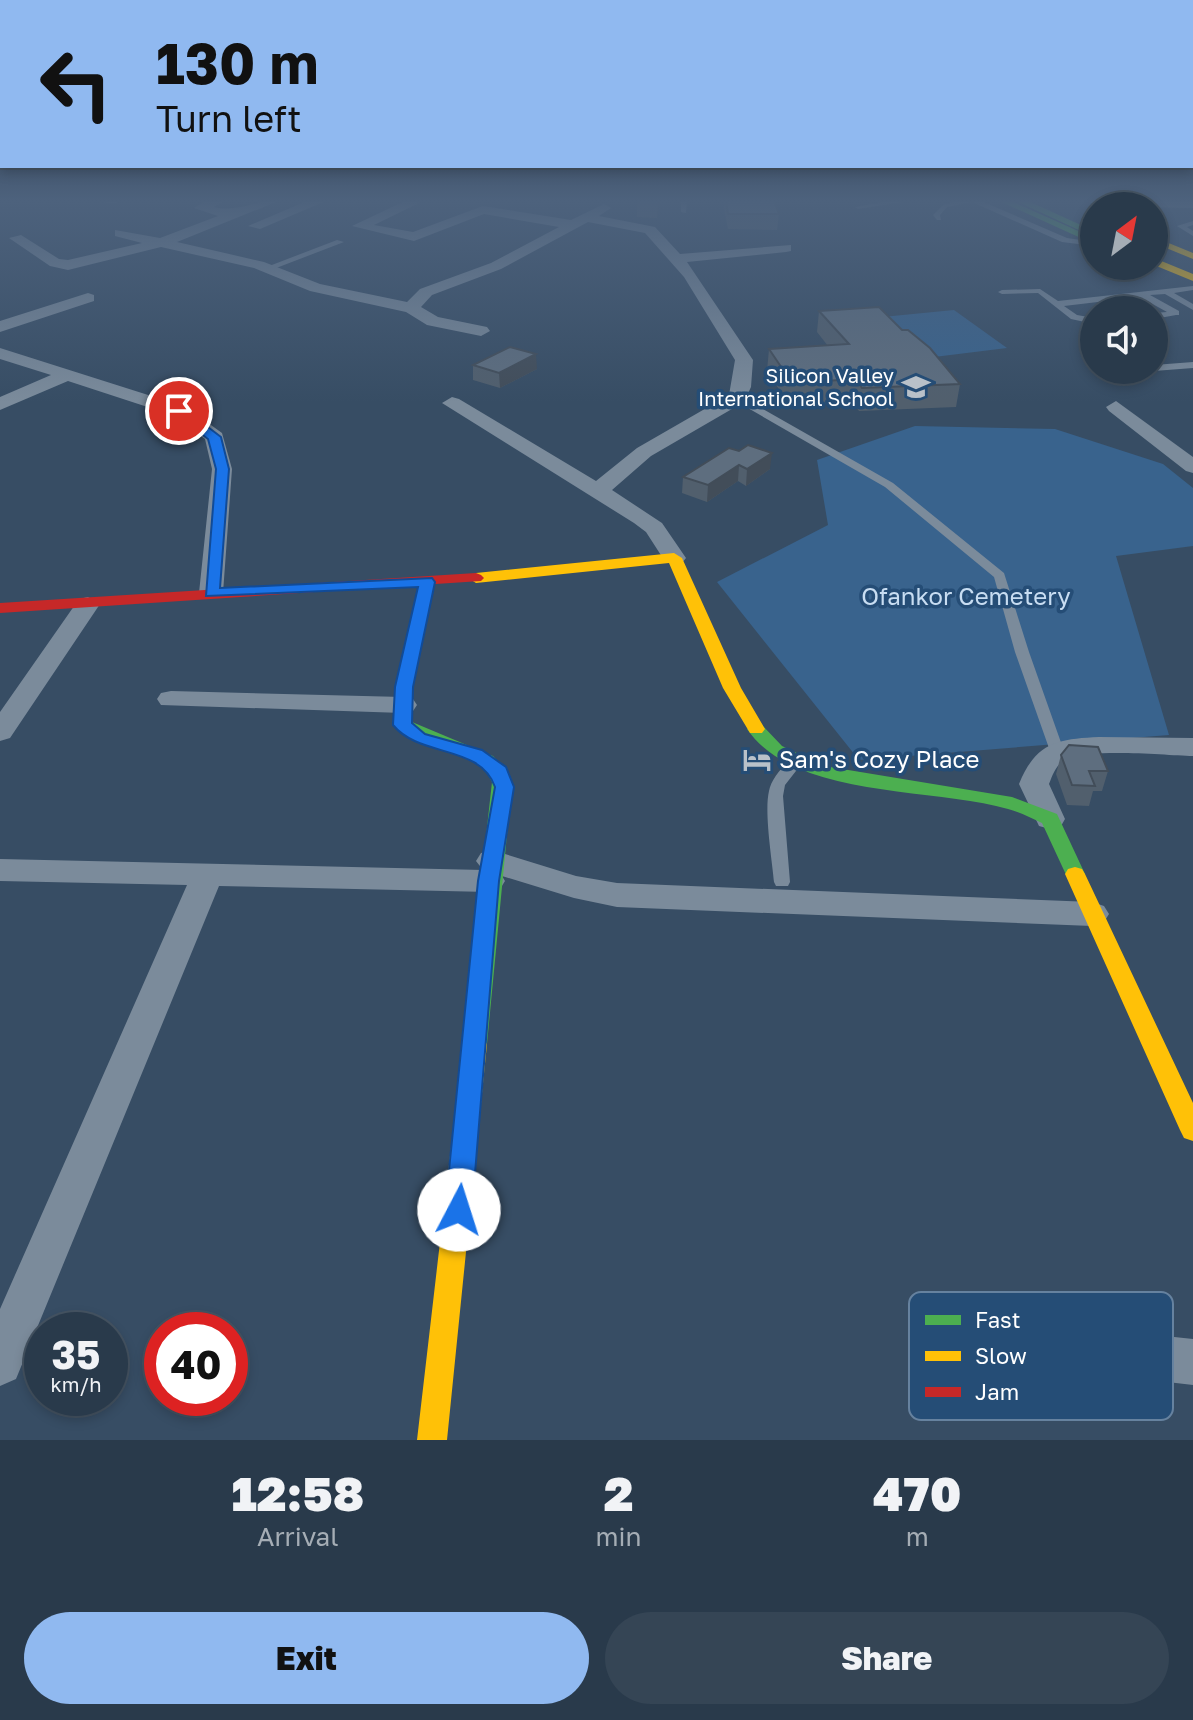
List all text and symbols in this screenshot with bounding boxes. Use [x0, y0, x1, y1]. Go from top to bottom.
text: 130 m [156, 29, 318, 96]
icon: left [24, 32, 128, 136]
text: Turn left [156, 97, 302, 140]
north arrow [1080, 192, 1168, 280]
map controls [1080, 192, 1168, 384]
button: sound [1080, 296, 1168, 384]
place label: Silicon Valley International School [698, 363, 894, 410]
school or university icon: Silicon Valley International School [901, 372, 931, 402]
pin [145, 377, 213, 445]
icon: arrive [157, 389, 201, 433]
park label: Ofankor Cemetery [861, 581, 1071, 610]
place label: Sam's Cozy Place [779, 744, 980, 773]
hotel icon: Sam's Cozy Place [742, 745, 772, 775]
position arrow [417, 1168, 501, 1252]
legend [909, 1292, 1173, 1420]
text: Fast [975, 1306, 1021, 1333]
speed limit sign: 40 [144, 1312, 248, 1416]
text: 35 [52, 1330, 100, 1378]
text: Slow [975, 1342, 1027, 1369]
text: km/h [51, 1372, 101, 1396]
text: Jam [975, 1378, 1019, 1405]
text: 12:58 [231, 1464, 364, 1522]
text: 2 [604, 1464, 633, 1522]
text: 470 [873, 1464, 961, 1522]
text: Arrival [257, 1521, 339, 1552]
text: min [596, 1521, 642, 1552]
text: m [906, 1521, 929, 1552]
button: Exit [24, 1612, 589, 1704]
button: Share [605, 1612, 1169, 1704]

